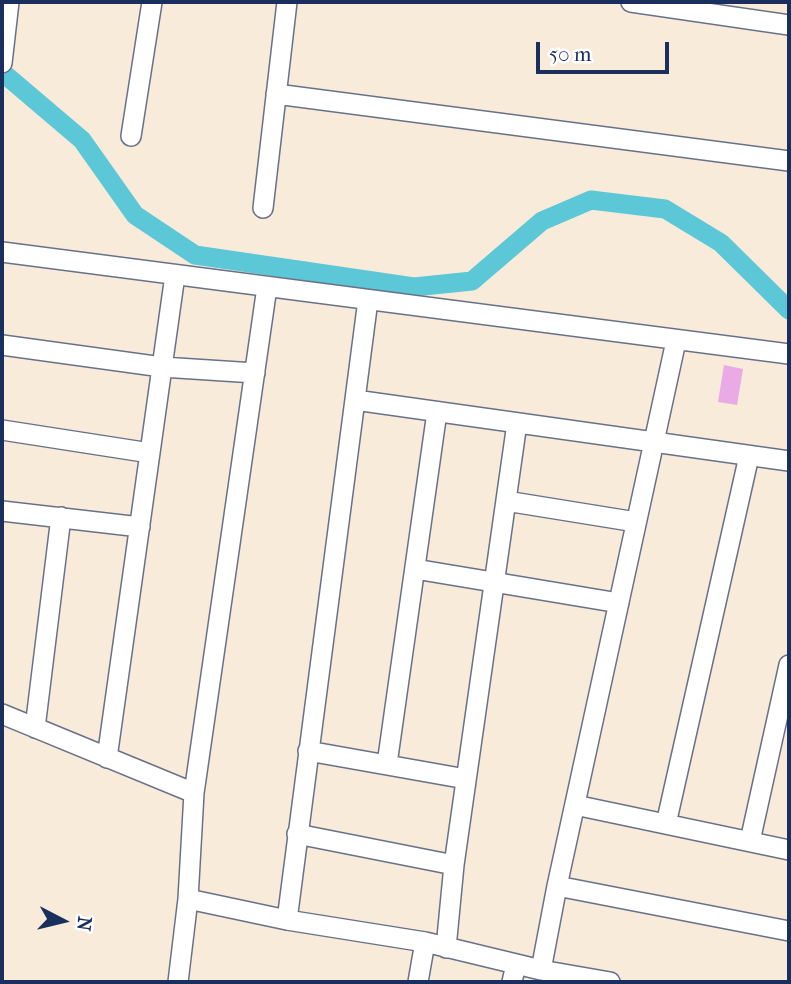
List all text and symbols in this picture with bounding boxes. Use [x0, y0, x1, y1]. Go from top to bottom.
scale bar [539, 28, 672, 72]
text: 50 m [549, 42, 592, 66]
north arrow [28, 886, 98, 956]
text: N [72, 915, 96, 932]

